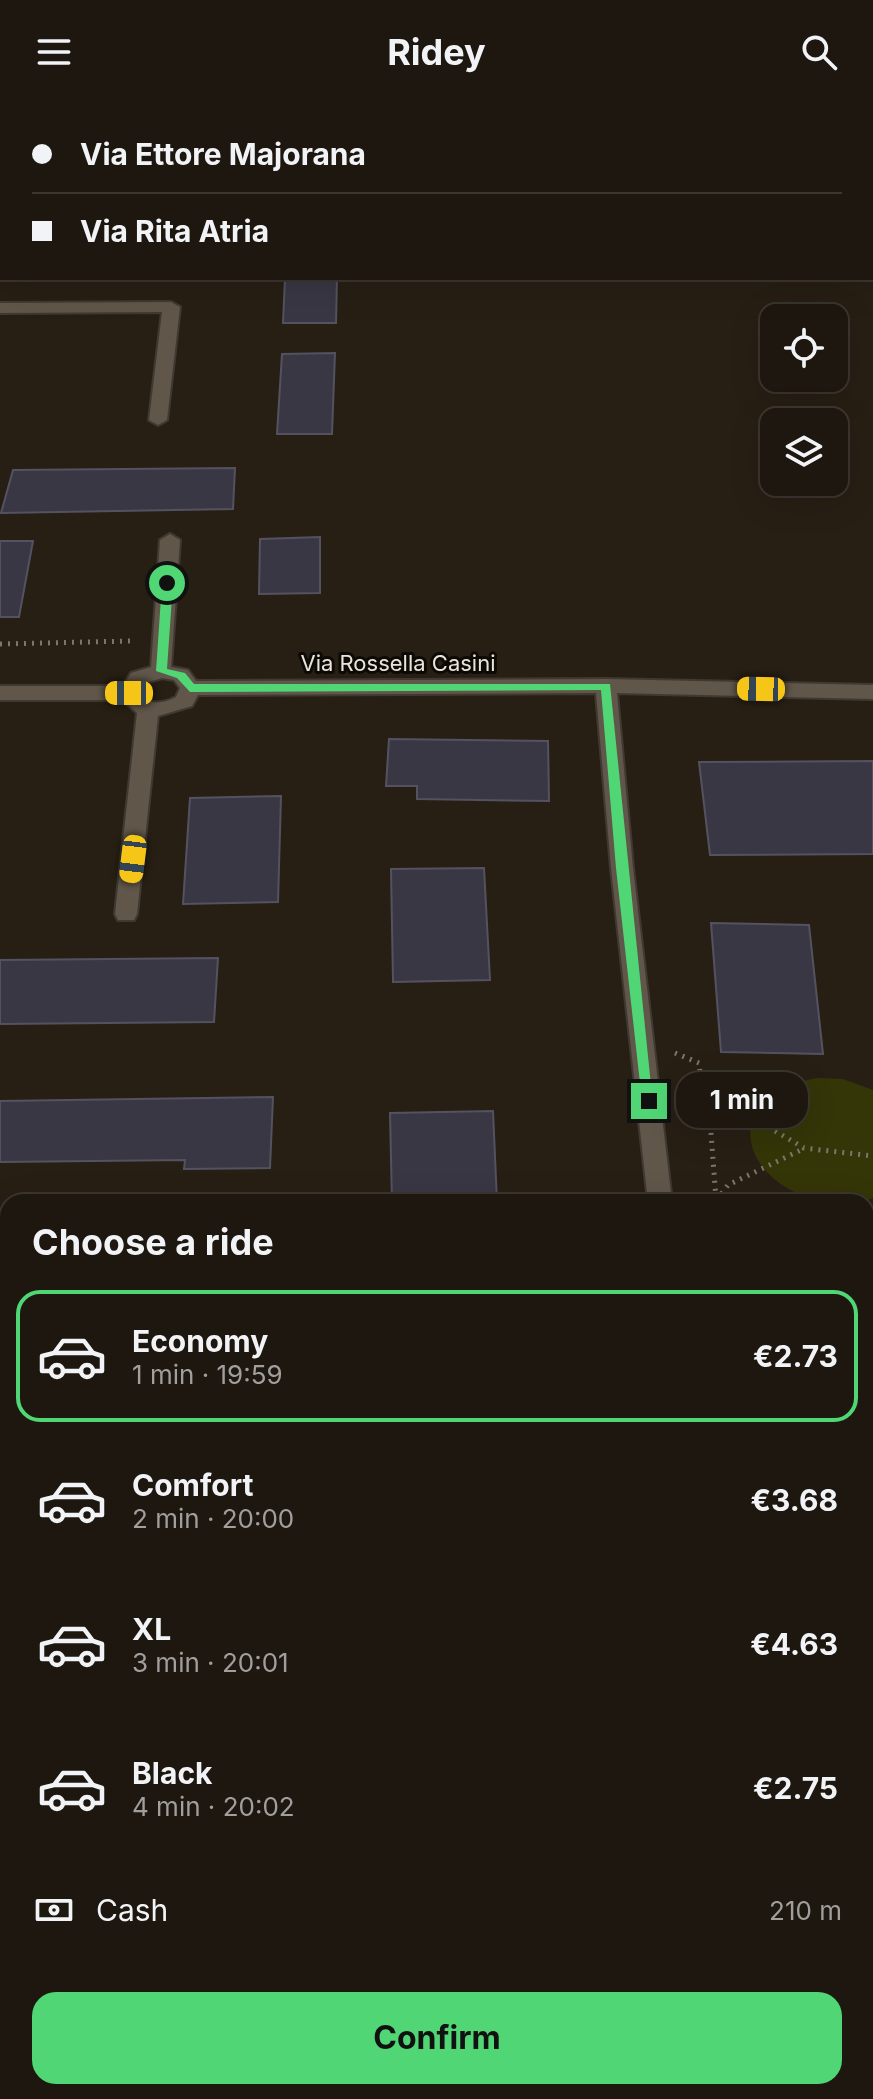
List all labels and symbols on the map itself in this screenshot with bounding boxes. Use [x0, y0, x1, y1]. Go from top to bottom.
route start [149, 565, 185, 601]
street label: Via Rossella Casini [300, 650, 496, 676]
car [737, 677, 785, 701]
car [105, 681, 153, 705]
car [118, 834, 148, 884]
callout: 1 min [677, 1073, 809, 1129]
route end [631, 1083, 667, 1119]

